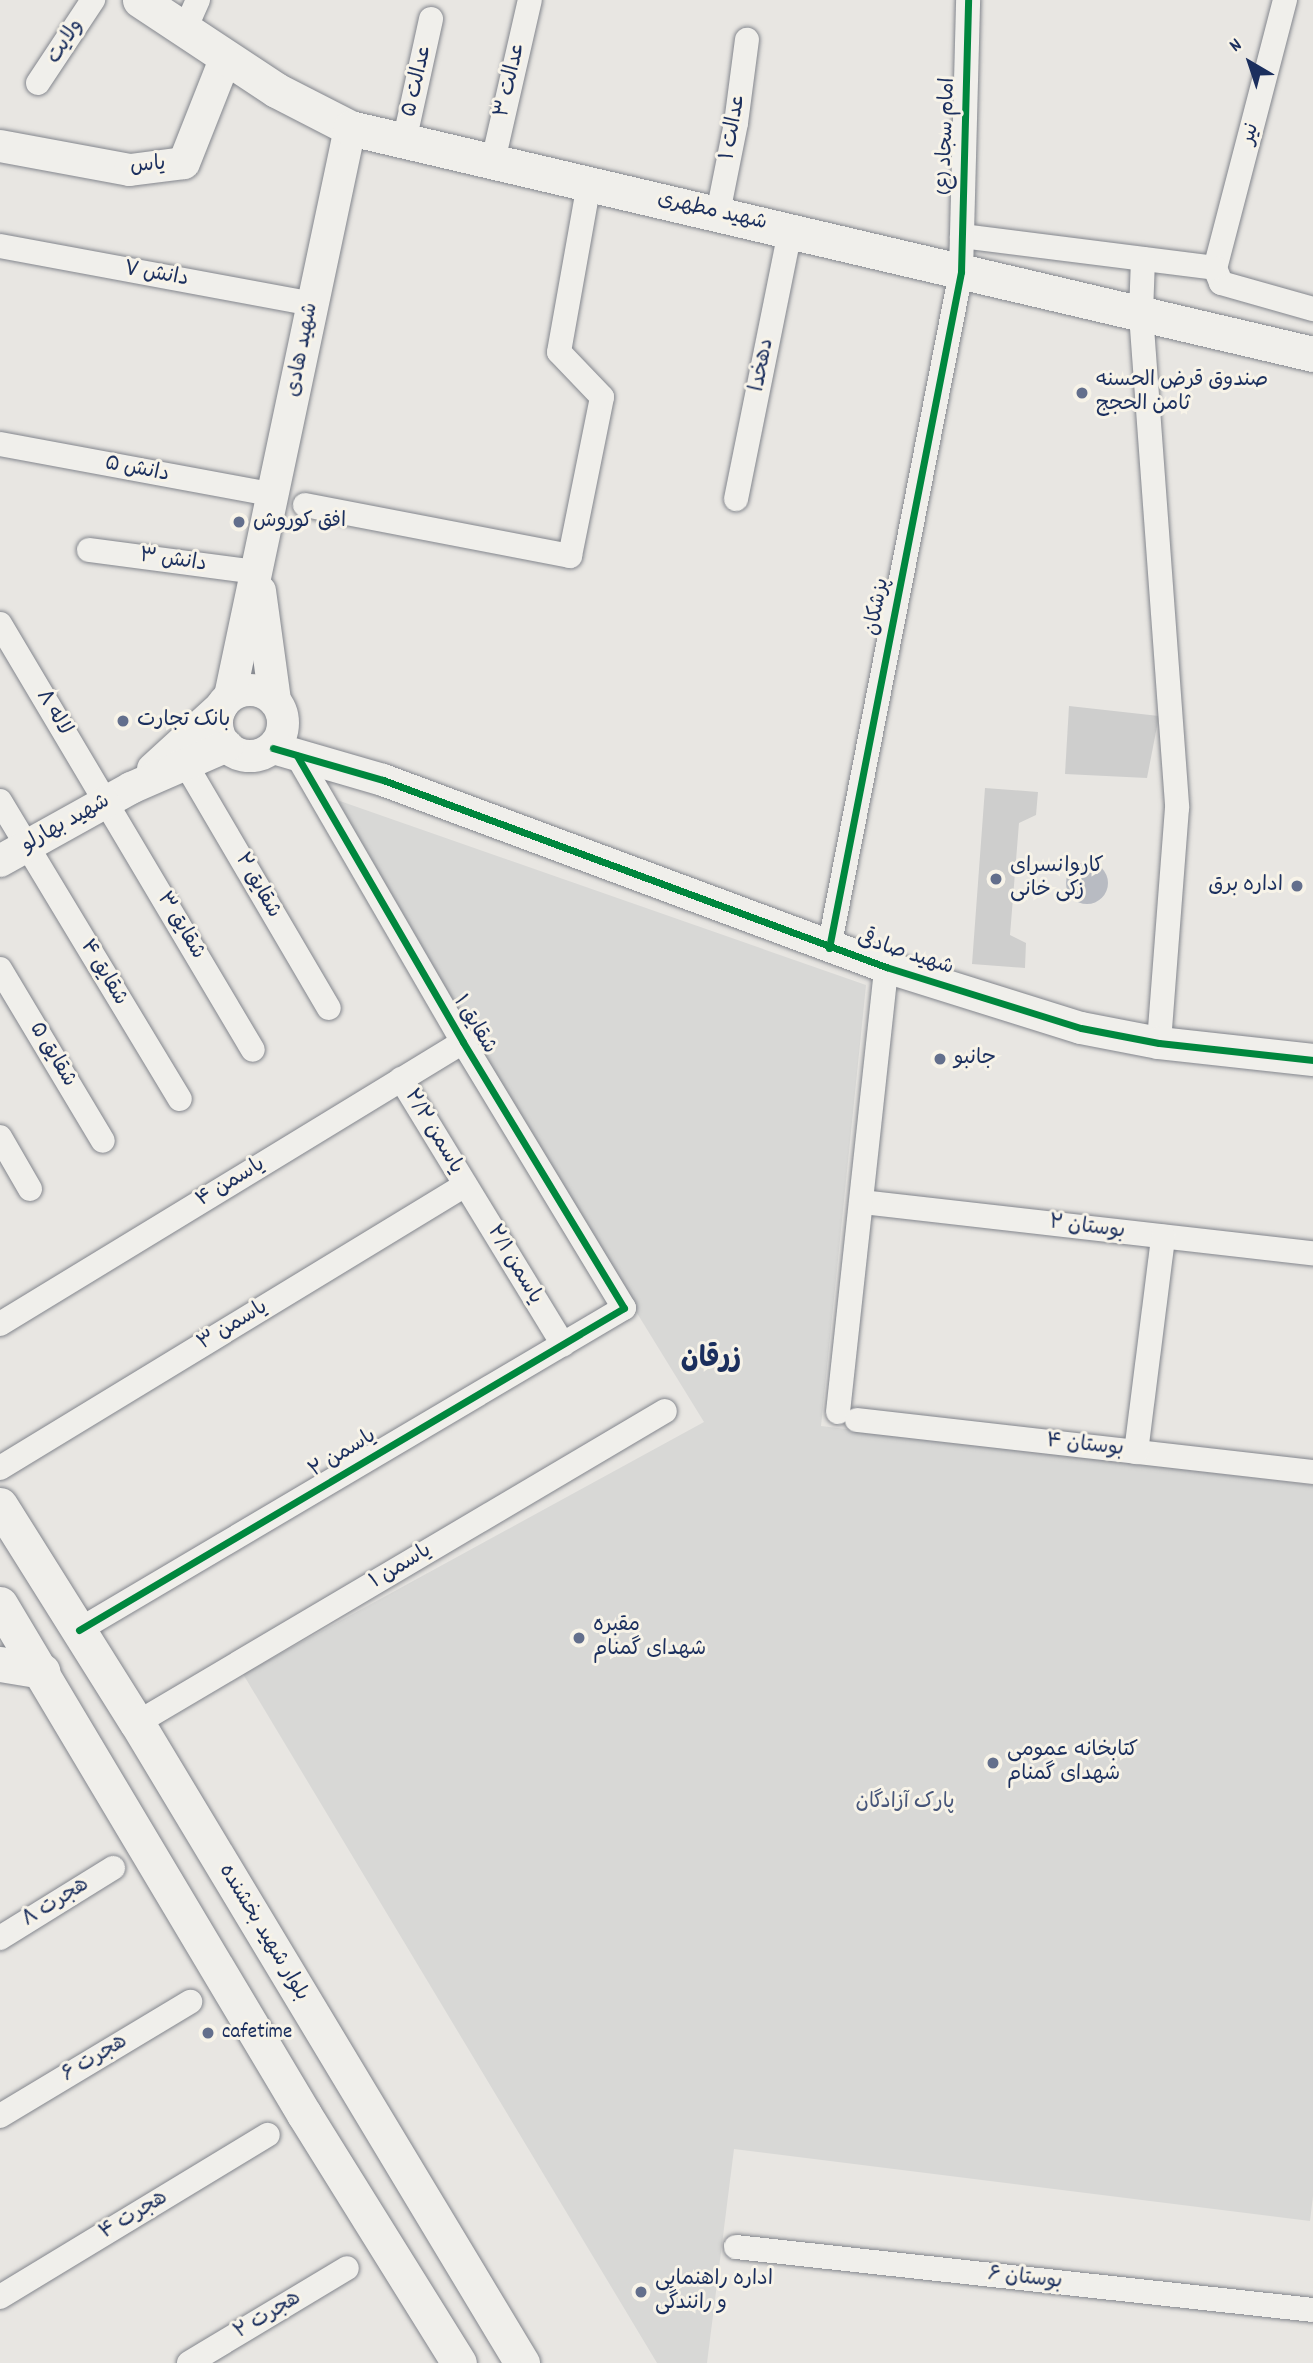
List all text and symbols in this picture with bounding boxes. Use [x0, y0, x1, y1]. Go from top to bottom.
street label: ولایت [42, 15, 90, 69]
north arrow [1215, 28, 1285, 98]
text: N [1224, 33, 1249, 60]
street label: عدالت ۳ [490, 40, 532, 120]
street label: عدالت ۵ [397, 42, 439, 120]
street label: امام سجاد (ع) [932, 77, 962, 195]
street label: عدالت ۱ [716, 92, 752, 162]
street label: نیر [1236, 121, 1266, 147]
street label: یاس [129, 152, 167, 180]
street label: شهید مطهری [655, 187, 769, 237]
street label: دانش ۷ [122, 257, 190, 293]
street label: شهید هادی [282, 301, 324, 399]
street label: دهخدا [746, 336, 780, 394]
place label: صندوق قرض الحسنه ثامن الحجج [1096, 368, 1268, 418]
marker: صندوق قرض الحسنه ثامن الحجج [1074, 385, 1090, 401]
street label: دانش ۵ [103, 451, 171, 489]
place label: افق کوروش [253, 509, 346, 535]
marker: افق کوروش [231, 514, 247, 530]
street label: دانش ۳ [138, 544, 208, 578]
street label: پزشکان [860, 576, 896, 638]
street label: لاله ۸ [30, 686, 76, 740]
place label: بانک تجارت [137, 708, 230, 734]
marker: بانک تجارت [115, 713, 131, 729]
street label: شهید بهارلو [17, 789, 115, 859]
street label: شقایق ۲ [228, 849, 286, 923]
place label: کاروانسرای زکی خانی [1010, 854, 1104, 904]
marker: کاروانسرای زکی خانی [988, 871, 1004, 887]
place label: اداره برق [1208, 873, 1283, 899]
marker: اداره برق [1289, 878, 1305, 894]
street label: شقایق ۳ [150, 888, 210, 964]
street label: شهید صادقی [853, 927, 957, 981]
street label: شقایق ۴ [74, 936, 132, 1010]
street label: شقایق ۱ [447, 991, 501, 1059]
street label: شقایق ۵ [23, 1018, 81, 1092]
place label: جانبو [954, 1046, 996, 1072]
marker: جانبو [932, 1051, 948, 1067]
street label: یاسمن ۲/۲ [398, 1085, 468, 1179]
street label: یاسمن ۴ [192, 1153, 270, 1213]
street label: بوستان ۲ [1048, 1211, 1126, 1245]
street label: یاسمن ۲/۱ [481, 1221, 547, 1309]
street label: یاسمن ۳ [193, 1295, 273, 1357]
district label: زرقان [681, 1344, 741, 1378]
street label: یاسمن ۲ [305, 1424, 381, 1484]
street label: بوستان ۴ [1045, 1429, 1125, 1463]
street label: یاسمن ۱ [366, 1539, 436, 1595]
place label: مقبره شهدای گمنام [593, 1613, 706, 1663]
marker: مقبره شهدای گمنام [571, 1630, 587, 1646]
place label: کتابخانه عمومی شهدای گمنام [1007, 1738, 1138, 1788]
marker: کتابخانه عمومی شهدای گمنام [985, 1755, 1001, 1771]
park label: پارک آزادگان [855, 1790, 955, 1816]
street label: بلوار شهید بخشنده [212, 1860, 314, 2006]
street label: هجرت ۸ [18, 1873, 94, 1933]
place label: cafetime [222, 2020, 292, 2046]
marker: cafetime [200, 2025, 216, 2041]
street label: هجرت ۶ [58, 2030, 132, 2088]
street label: هجرت ۴ [95, 2186, 173, 2246]
street label: بوستان ۶ [986, 2263, 1064, 2295]
place label: اداره راهنمایی و رانندگی [655, 2267, 773, 2317]
marker: اداره راهنمایی و رانندگی [633, 2284, 649, 2300]
street label: هجرت ۲ [230, 2286, 306, 2346]

